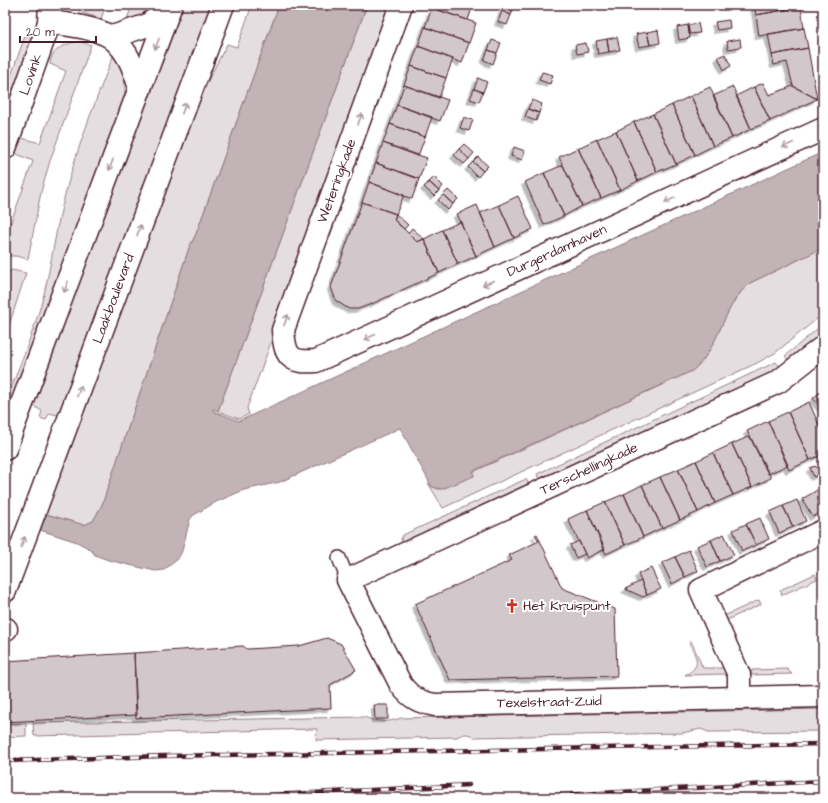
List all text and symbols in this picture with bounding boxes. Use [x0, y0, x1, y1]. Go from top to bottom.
scale bar [20, 18, 96, 44]
text: 20 m [26, 24, 55, 41]
one-way arrow [152, 37, 160, 49]
street label: Lovink [14, 51, 48, 98]
one-way arrow [181, 102, 189, 114]
one-way arrow [356, 113, 364, 125]
street label: Weteringkade [312, 136, 362, 226]
one-way arrow [782, 142, 794, 149]
one-way arrow [107, 159, 115, 171]
one-way arrow [664, 197, 676, 204]
street label: Durgerdamhaven [504, 219, 610, 282]
one-way arrow [136, 223, 143, 236]
street label: Laakboulevard [88, 251, 140, 346]
one-way arrow [482, 280, 494, 287]
one-way arrow [61, 281, 69, 293]
one-way arrow [283, 314, 291, 326]
one-way arrow [364, 334, 376, 341]
one-way arrow [76, 385, 84, 397]
street label: Terschellingkade [537, 437, 641, 500]
one-way arrow [20, 536, 28, 548]
place label: Het Kruispunt [523, 596, 611, 616]
church icon: Het Kruispunt [504, 598, 520, 614]
street label: Texelstraat-Zuid [497, 691, 602, 714]

